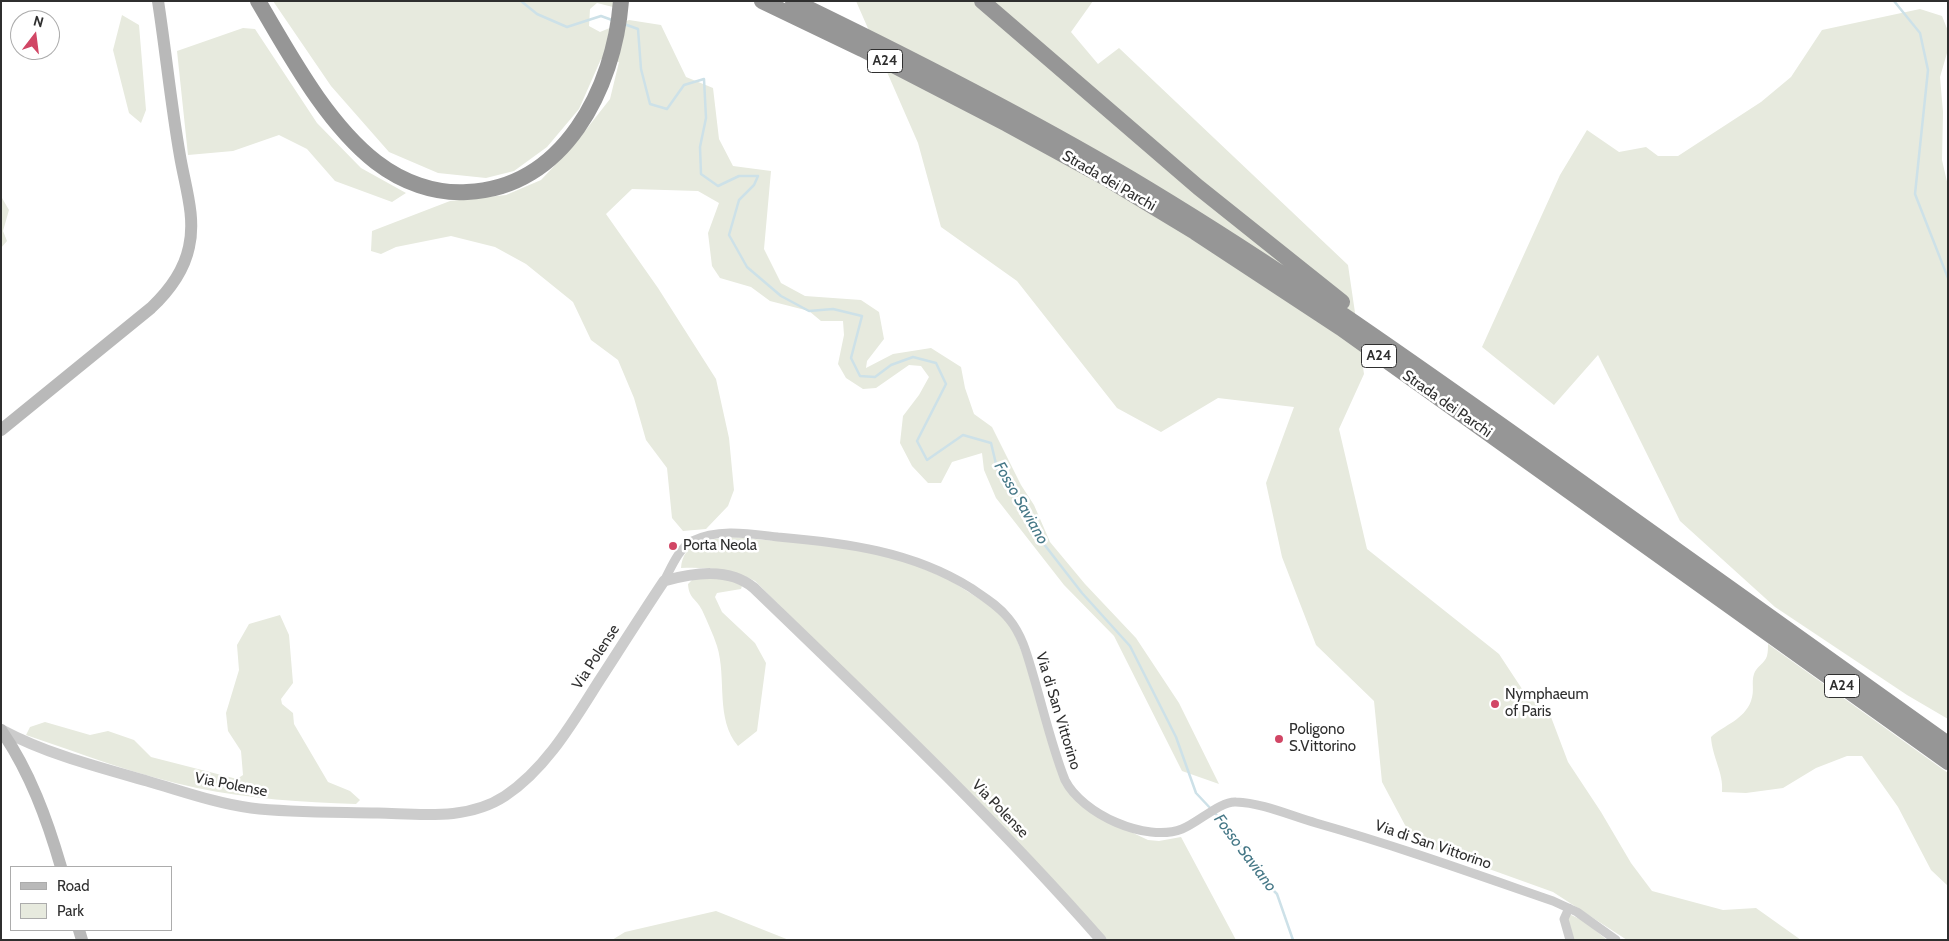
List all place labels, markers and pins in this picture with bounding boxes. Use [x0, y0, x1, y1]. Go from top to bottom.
place label: Porta Neola [683, 537, 757, 555]
marker: Porta Neola [667, 540, 679, 552]
place label: Nymphaeum of Paris [1505, 686, 1589, 721]
marker: Nymphaeum of Paris [1489, 698, 1501, 710]
place label: Poligono S.Vittorino [1289, 721, 1356, 756]
marker: Poligono S.Vittorino [1273, 733, 1285, 745]

